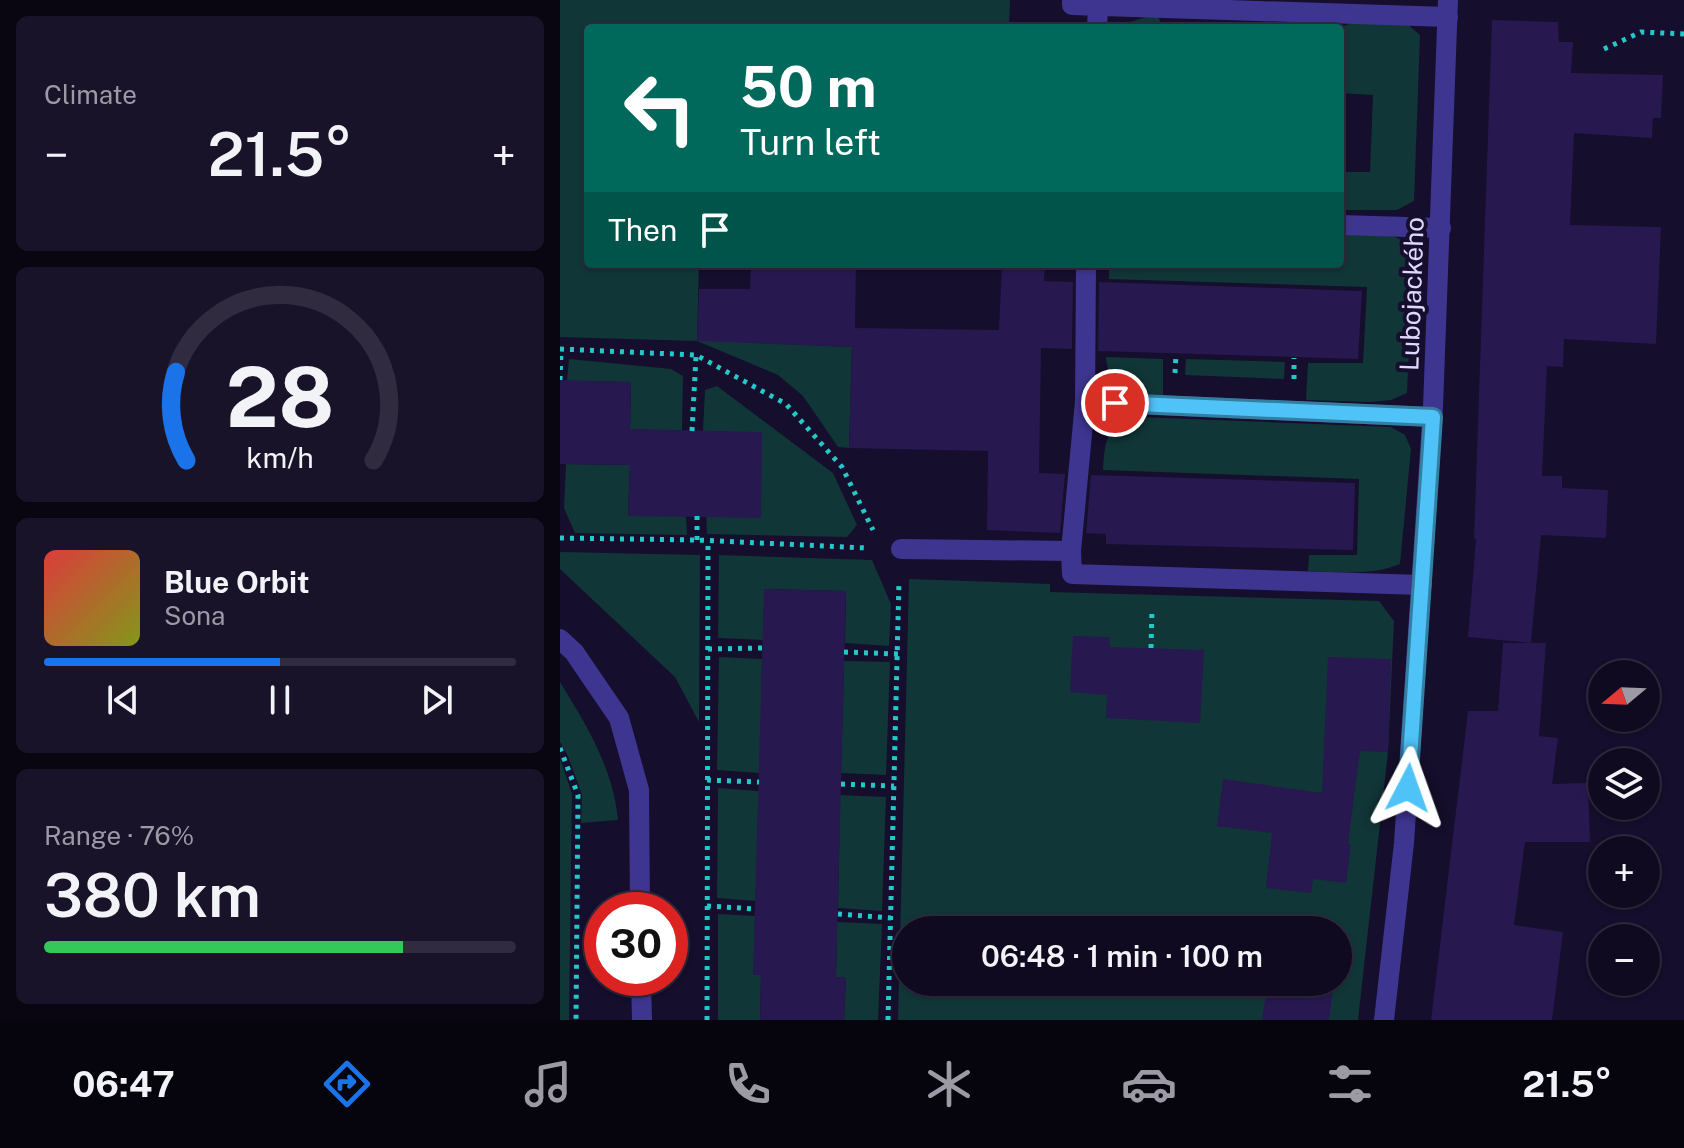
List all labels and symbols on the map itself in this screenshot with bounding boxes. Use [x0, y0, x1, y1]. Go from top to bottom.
street label: Lubojackého [1393, 216, 1430, 372]
pin [1081, 369, 1149, 437]
north arrow [1588, 660, 1660, 732]
position arrow [1366, 746, 1450, 830]
speed limit sign: 30 [584, 892, 688, 996]

